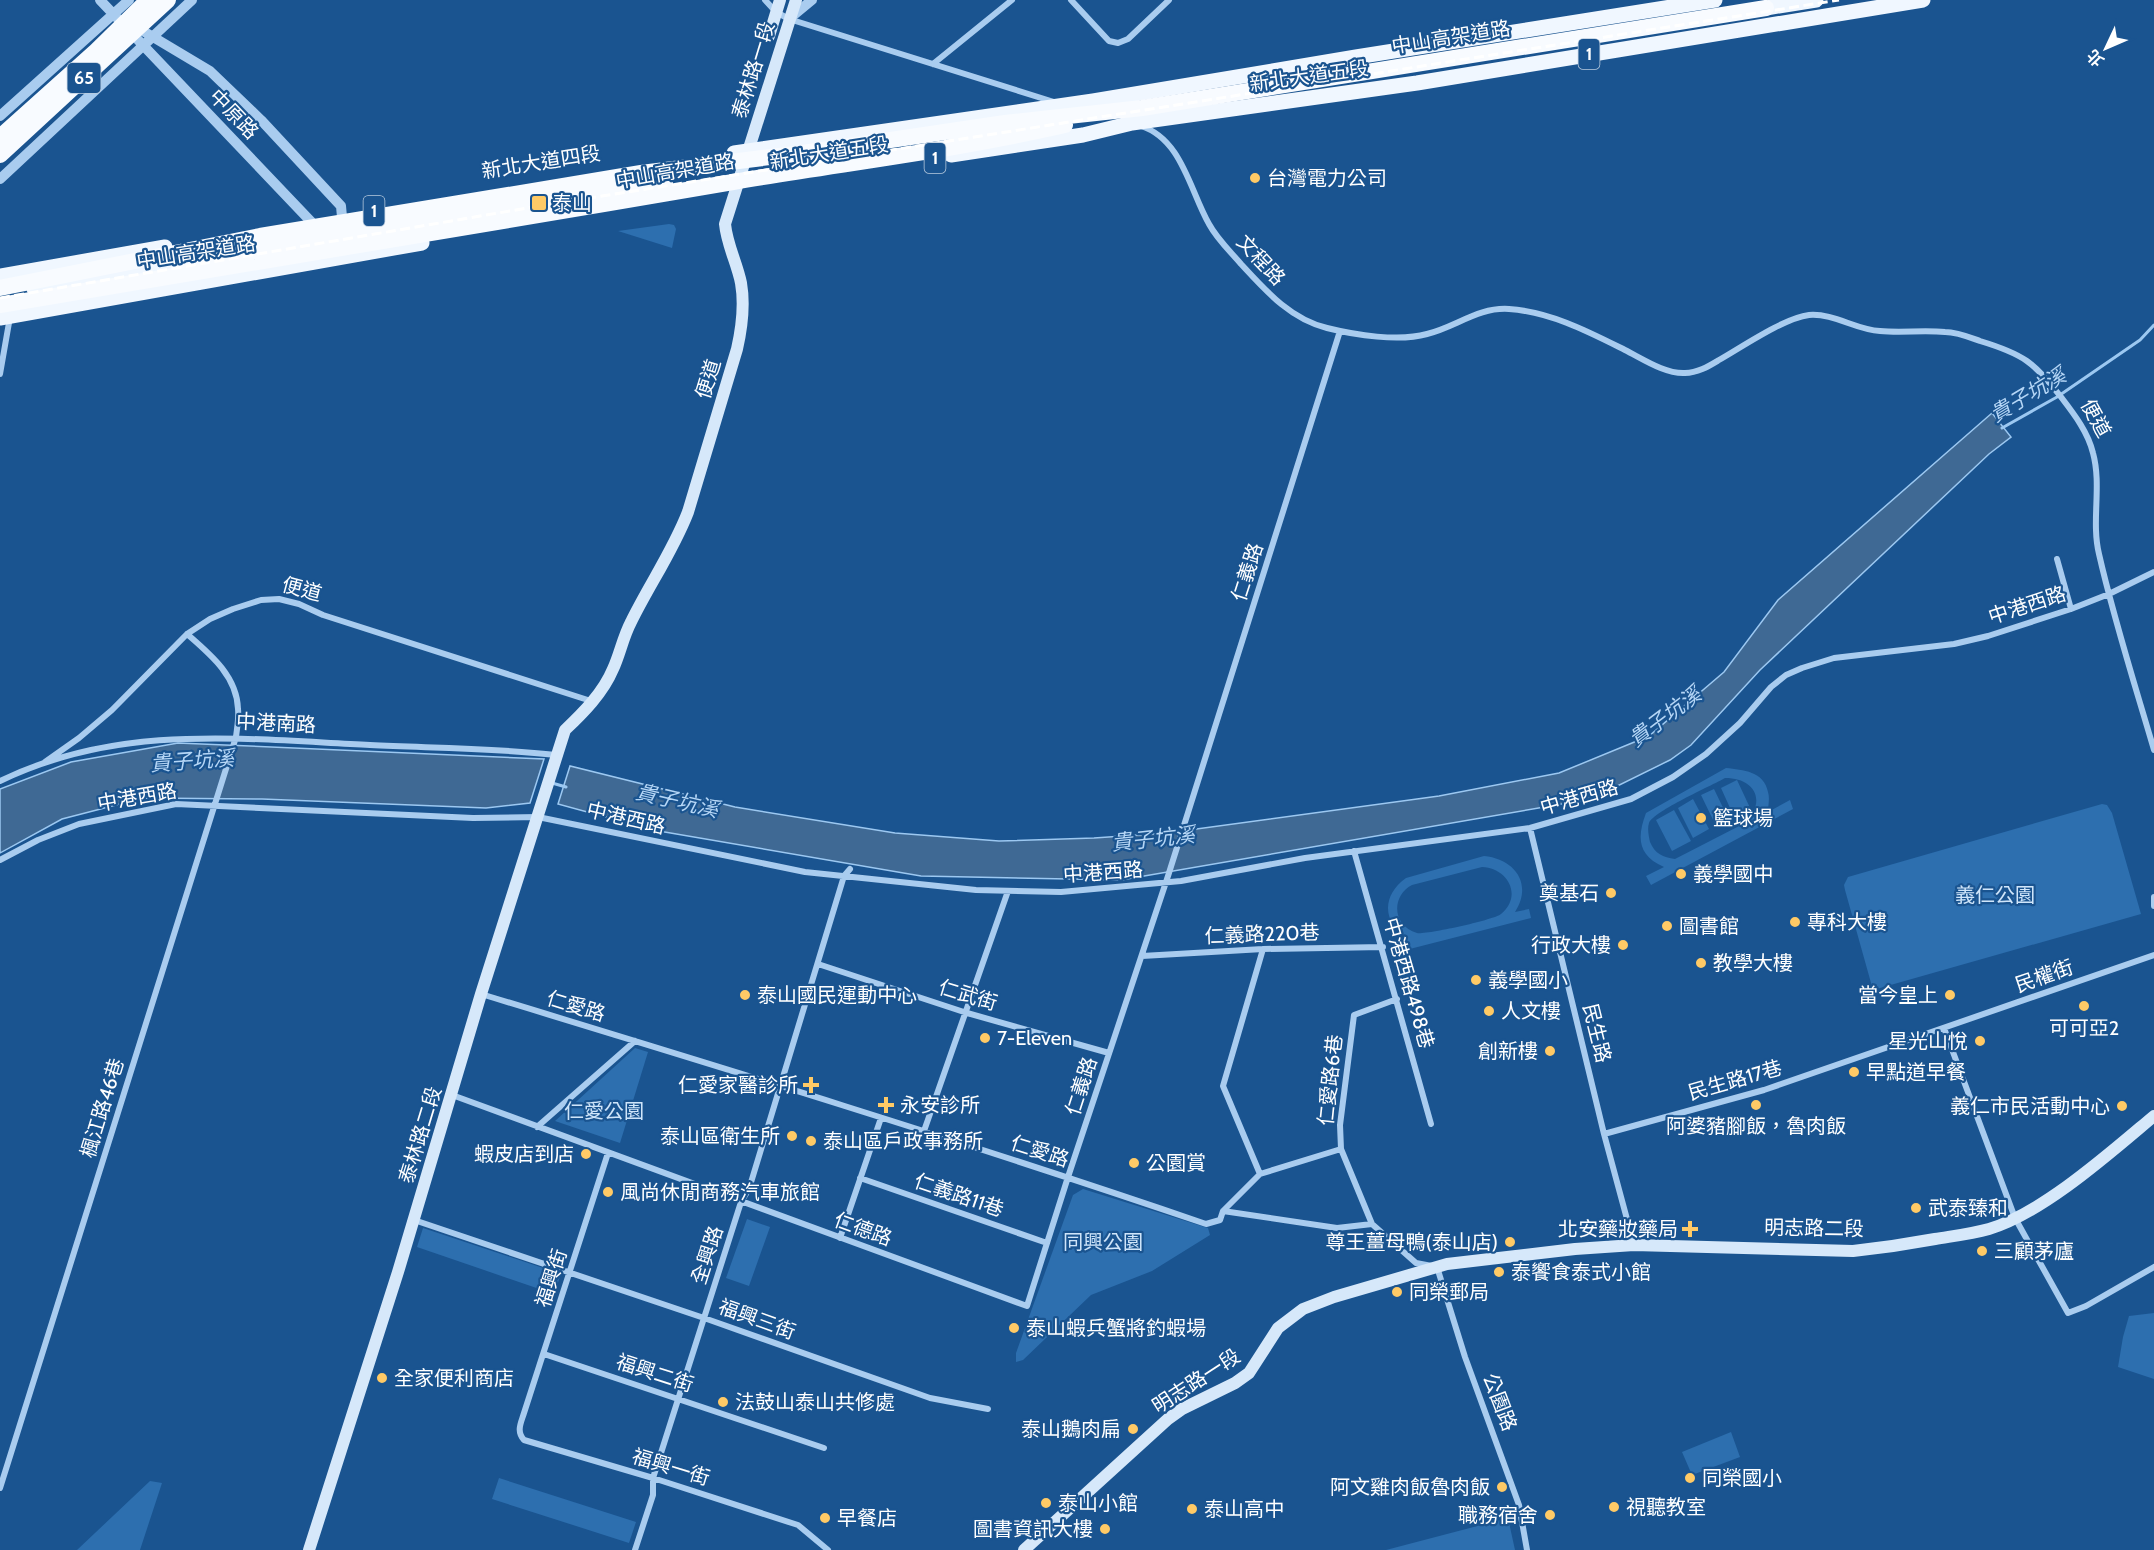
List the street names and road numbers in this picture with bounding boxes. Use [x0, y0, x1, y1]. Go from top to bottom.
street label: 中山高架道路 [1390, 16, 1512, 58]
street label: 泰林路一段 [727, 19, 779, 121]
road number: 1 [1578, 39, 1600, 69]
street label: 新北大道五段 [1248, 56, 1370, 96]
road number: 65 [68, 63, 100, 93]
street label: 中原路 [205, 84, 263, 144]
street label: 新北大道五段 [768, 132, 890, 174]
street label: 新北大道四段 [480, 141, 602, 183]
road number: 1 [924, 143, 946, 173]
street label: 中山高架道路 [614, 149, 736, 193]
road number: 1 [364, 196, 385, 226]
street label: 文程路 [1232, 230, 1290, 290]
street label: 中山高架道路 [135, 231, 257, 273]
street label: 便道 [691, 356, 725, 402]
street label: 便道 [2076, 395, 2116, 441]
street label: 仁義路 [1226, 540, 1268, 604]
street label: 便道 [280, 572, 324, 606]
street label: 中港西路 [1985, 581, 2069, 629]
street label: 中港南路 [235, 709, 317, 737]
street label: 中港西路 [1537, 774, 1621, 820]
street label: 中港西路 [96, 778, 178, 816]
street label: 中港西路 [584, 797, 668, 839]
street label: 中港西路 [1062, 857, 1144, 887]
street label: 中港西路498巷 [1379, 915, 1439, 1051]
street label: 仁義路220巷 [1204, 920, 1320, 948]
street label: 民權街 [2012, 955, 2076, 997]
street label: 仁武街 [936, 975, 1000, 1015]
street label: 仁愛路 [544, 986, 608, 1026]
street label: 民生路 [1578, 1001, 1616, 1065]
street label: 仁愛路6巷 [1313, 1033, 1347, 1127]
street label: 仁義路 [1060, 1054, 1102, 1118]
street label: 楓江路46巷 [75, 1055, 129, 1161]
street label: 民生路17巷 [1685, 1055, 1785, 1105]
street label: 泰林路二段 [394, 1084, 446, 1186]
street label: 仁愛路 [1008, 1130, 1072, 1172]
street label: 仁義路11巷 [911, 1169, 1007, 1221]
street label: 仁德路 [831, 1207, 895, 1251]
street label: 明志路二段 [1764, 1215, 1864, 1241]
street label: 全興路 [686, 1223, 728, 1287]
street label: 福興街 [530, 1246, 572, 1310]
street label: 福興三街 [715, 1294, 799, 1344]
street label: 明志路一段 [1148, 1344, 1244, 1418]
street label: 福興二街 [613, 1349, 697, 1397]
street label: 公園路 [1478, 1370, 1522, 1434]
street label: 福興一街 [629, 1444, 713, 1490]

